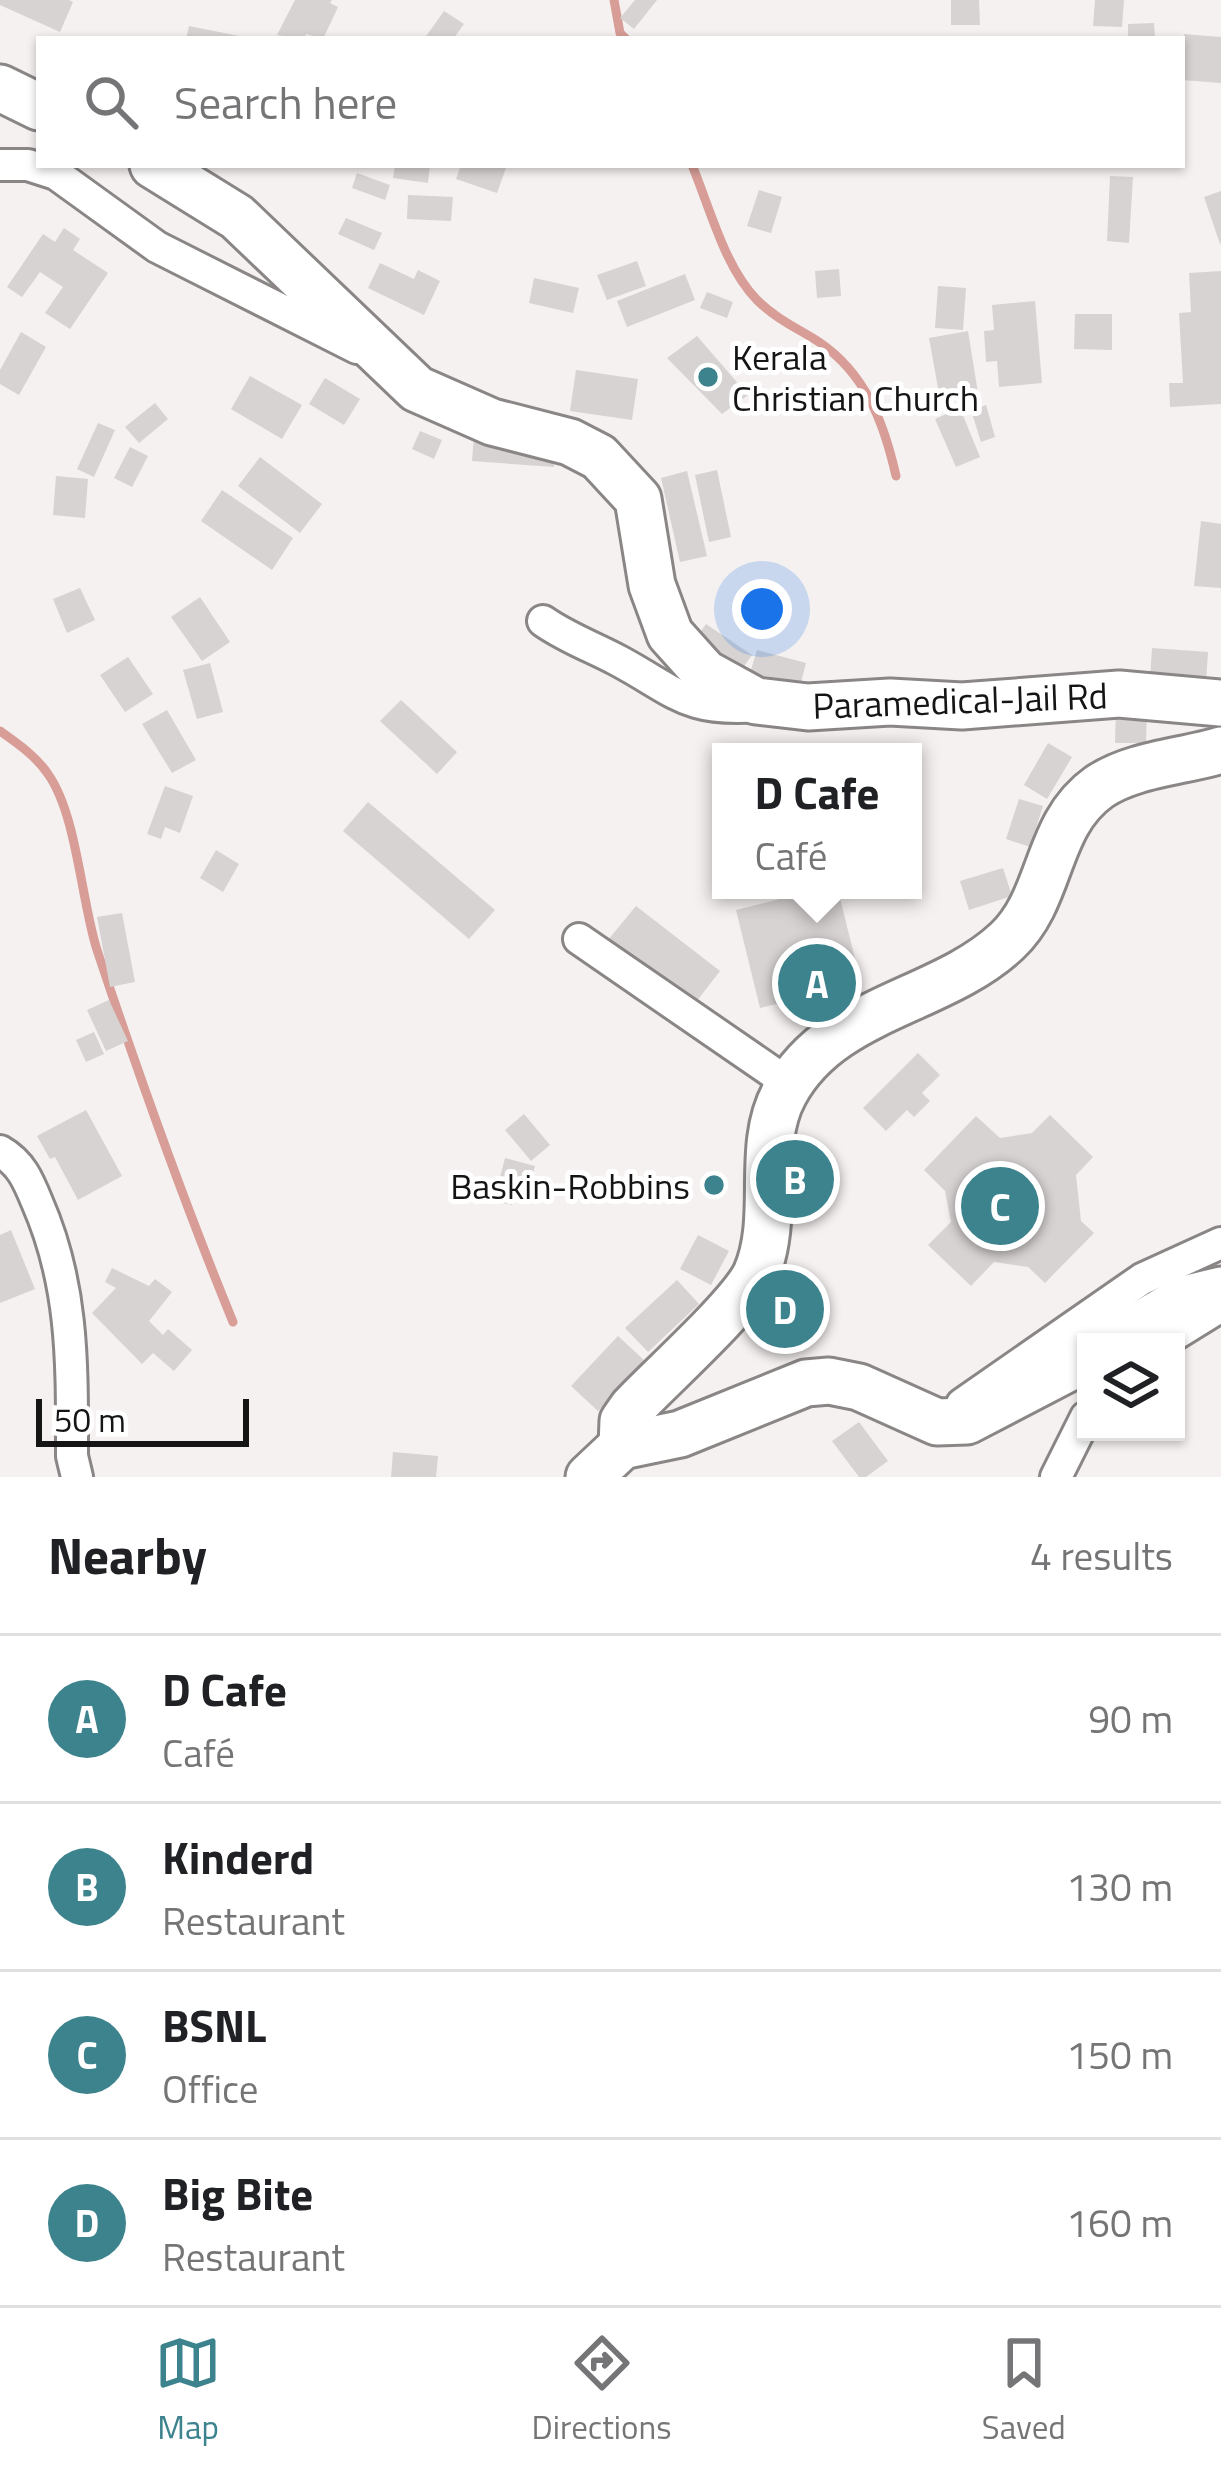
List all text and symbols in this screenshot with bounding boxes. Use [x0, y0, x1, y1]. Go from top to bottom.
search box [36, 36, 1185, 168]
text: Search here [174, 68, 397, 136]
icon: search [78, 69, 144, 135]
place label: Kerala Christian Church [732, 329, 979, 425]
marker: Kerala Christian Church [695, 364, 721, 390]
your location [732, 579, 792, 639]
street label: Paramedical-Jail Rd [812, 667, 1108, 733]
popup [712, 743, 922, 899]
text: D Cafe [755, 758, 879, 826]
text: Café [755, 826, 828, 885]
pin: A [778, 938, 856, 1028]
pin: B [756, 1134, 834, 1224]
place label: Baskin-Robbins [450, 1158, 690, 1213]
pin: C [961, 1161, 1039, 1251]
marker: Baskin-Robbins [701, 1172, 727, 1198]
pin: D [746, 1264, 824, 1354]
map controls [1077, 1333, 1185, 1441]
button: layers [1077, 1333, 1185, 1441]
scale bar [36, 1393, 249, 1446]
text: 50 m [54, 1395, 126, 1445]
text: Nearby [48, 1516, 207, 1594]
text: 4 results [1030, 1526, 1173, 1585]
text: D Cafe [162, 1655, 287, 1723]
text: A [75, 1689, 99, 1748]
text: 90 m [1088, 1689, 1173, 1748]
text: Café [162, 1723, 235, 1782]
text: Kinderd [162, 1823, 314, 1891]
text: B [75, 1857, 99, 1916]
text: 130 m [1066, 1857, 1173, 1916]
text: Restaurant [162, 1891, 345, 1950]
text: BSNL [162, 1991, 266, 2059]
text: C [76, 2025, 98, 2084]
text: 150 m [1066, 2025, 1173, 2084]
text: Office [162, 2059, 259, 2118]
text: Big Bite [162, 2159, 313, 2227]
text: D [75, 2193, 99, 2252]
text: 160 m [1066, 2193, 1173, 2252]
text: Restaurant [162, 2227, 345, 2286]
tab: Map [155, 2330, 221, 2452]
tab: Directions [532, 2330, 671, 2452]
tab: Saved [982, 2330, 1066, 2452]

